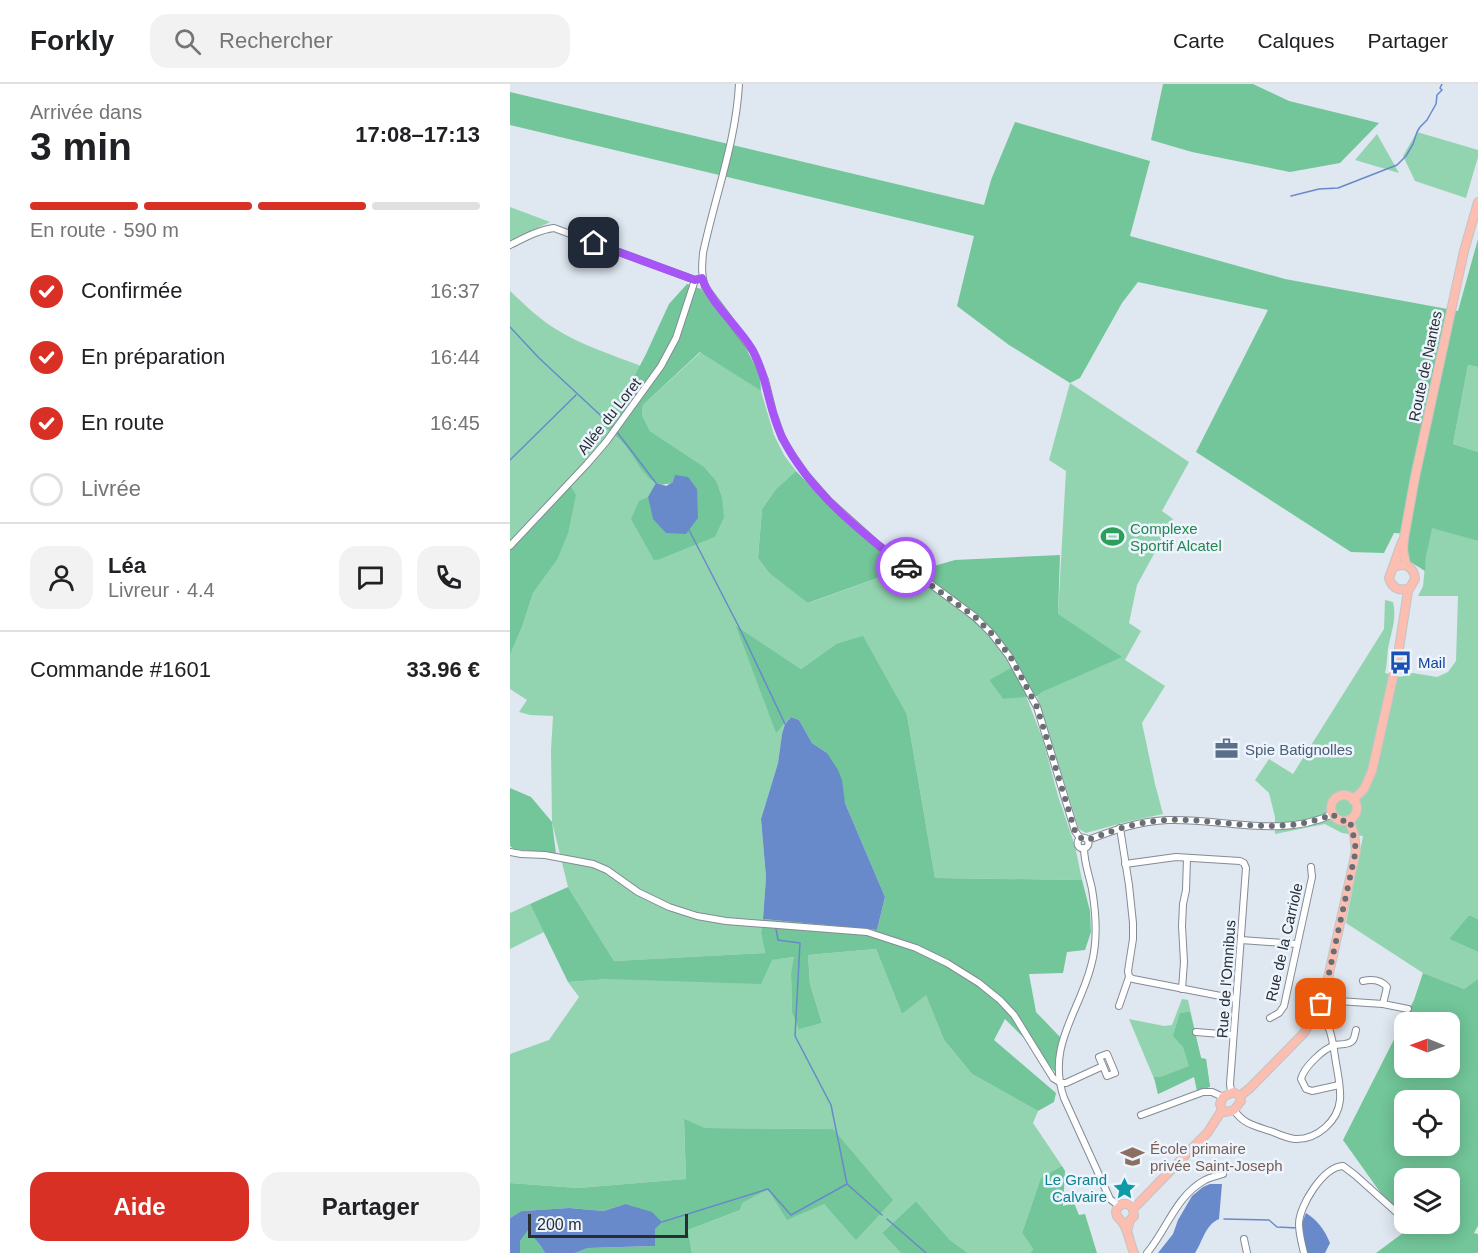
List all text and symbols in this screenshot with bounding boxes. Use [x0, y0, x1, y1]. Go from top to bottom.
search box [150, 14, 570, 68]
text: Forkly [30, 25, 114, 56]
icon: search [171, 25, 204, 58]
text: Rechercher [219, 28, 333, 53]
text: Carte [1173, 29, 1224, 52]
text: Calques [1257, 29, 1334, 52]
text: Partager [1367, 29, 1448, 52]
text: Arrivée dans [30, 101, 142, 123]
text: 17:08–17:13 [355, 122, 480, 147]
text: 3 min [30, 125, 132, 168]
pin [568, 217, 619, 268]
text: En route · 590 m [30, 219, 179, 241]
icon: home [577, 226, 610, 259]
icon: check [30, 275, 63, 308]
text: Confirmée [81, 278, 182, 303]
text: 16:37 [430, 280, 480, 302]
street label: Route de Nantes [1405, 309, 1445, 423]
icon: check [30, 341, 63, 374]
text: En préparation [81, 344, 225, 369]
text: 16:44 [430, 346, 480, 368]
street label: Allée du Loret [574, 374, 645, 458]
icon: check [30, 407, 63, 440]
text: En route [81, 410, 164, 435]
text: 16:45 [430, 412, 480, 434]
text: Livrée [81, 476, 141, 501]
place label: Complexe Sportif Alcatel [1130, 520, 1222, 554]
sports icon: Complexe Sportif Alcatel [1099, 524, 1125, 550]
courier [876, 537, 936, 597]
button: person [30, 546, 93, 609]
button: chat [339, 546, 402, 609]
button: phone [417, 546, 480, 609]
icon: car [890, 551, 923, 584]
text: Léa [108, 553, 146, 578]
text: Livreur · 4.4 [108, 579, 215, 601]
bus stop icon: Mail [1387, 649, 1413, 675]
place label: Mail [1418, 654, 1446, 671]
text: Commande #1601 [30, 657, 211, 682]
text: 33.96 € [407, 657, 480, 682]
office icon: Spie Batignolles [1214, 736, 1240, 762]
place label: Spie Batignolles [1245, 741, 1353, 758]
street label: Rue de la Carriole [1262, 881, 1306, 1003]
street label: Rue de l'Omnibus [1213, 919, 1239, 1039]
pin [1295, 978, 1346, 1029]
icon: bag [1304, 987, 1337, 1020]
north arrow [1394, 1012, 1460, 1078]
map controls [1394, 1012, 1460, 1234]
button: locate [1394, 1090, 1460, 1156]
place label: École primaire privée Saint-Joseph [1150, 1140, 1283, 1174]
school or university icon: École primaire privée Saint-Joseph [1119, 1144, 1145, 1170]
button: layers [1394, 1168, 1460, 1234]
place label: Le Grand Calvaire [1044, 1171, 1107, 1205]
button: Aide [30, 1172, 249, 1241]
button: Partager [261, 1172, 480, 1241]
place icon: Le Grand Calvaire [1112, 1175, 1138, 1201]
scale bar [528, 1211, 688, 1238]
text: 200 m [537, 1216, 581, 1233]

